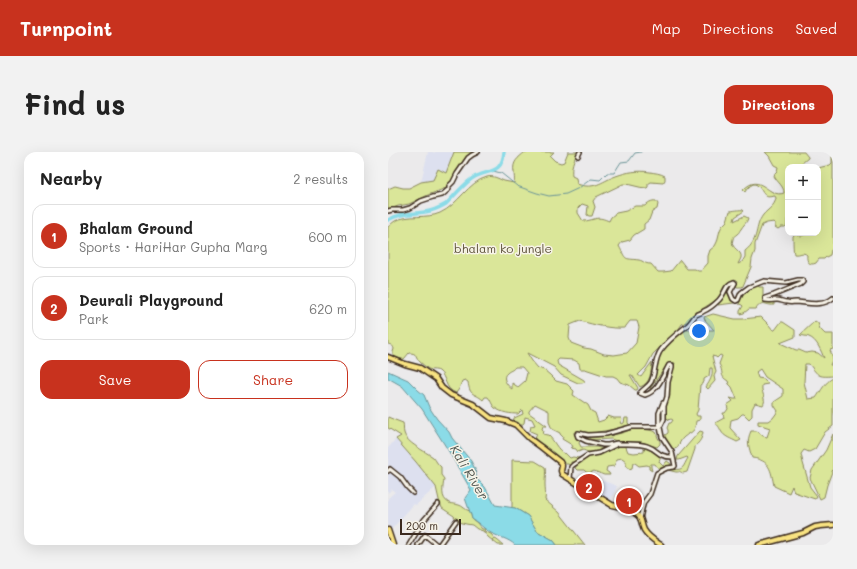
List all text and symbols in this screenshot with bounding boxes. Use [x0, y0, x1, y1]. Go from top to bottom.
text: Turnpoint [20, 16, 112, 41]
text: Map [652, 19, 680, 38]
text: Directions [702, 19, 773, 38]
text: Saved [795, 19, 837, 38]
button: Directions [724, 85, 833, 124]
text: Find us [24, 86, 125, 122]
map controls [785, 164, 821, 236]
button: + [785, 164, 821, 200]
text: Nearby [40, 167, 102, 189]
text: 2 results [293, 170, 348, 187]
button: − [785, 200, 821, 236]
text: Bhalam Ground [79, 218, 193, 238]
text: 1 [51, 228, 57, 245]
text: 600 m [309, 228, 347, 245]
text: Sports · HariHar Gupha Marg [79, 238, 267, 255]
park label: bhalam ko jungle [454, 240, 552, 256]
text: Deurali Playground [79, 290, 223, 310]
text: 2 [50, 300, 58, 317]
text: 620 m [309, 300, 347, 317]
text: Park [79, 310, 108, 327]
your location [689, 321, 709, 341]
button: Save [40, 360, 190, 399]
button: Share [198, 360, 348, 399]
water label: Kali River [447, 441, 493, 503]
pin: 2 [576, 472, 602, 502]
pin: 1 [616, 486, 642, 516]
scale bar [400, 517, 461, 536]
text: 200 m [406, 518, 438, 533]

